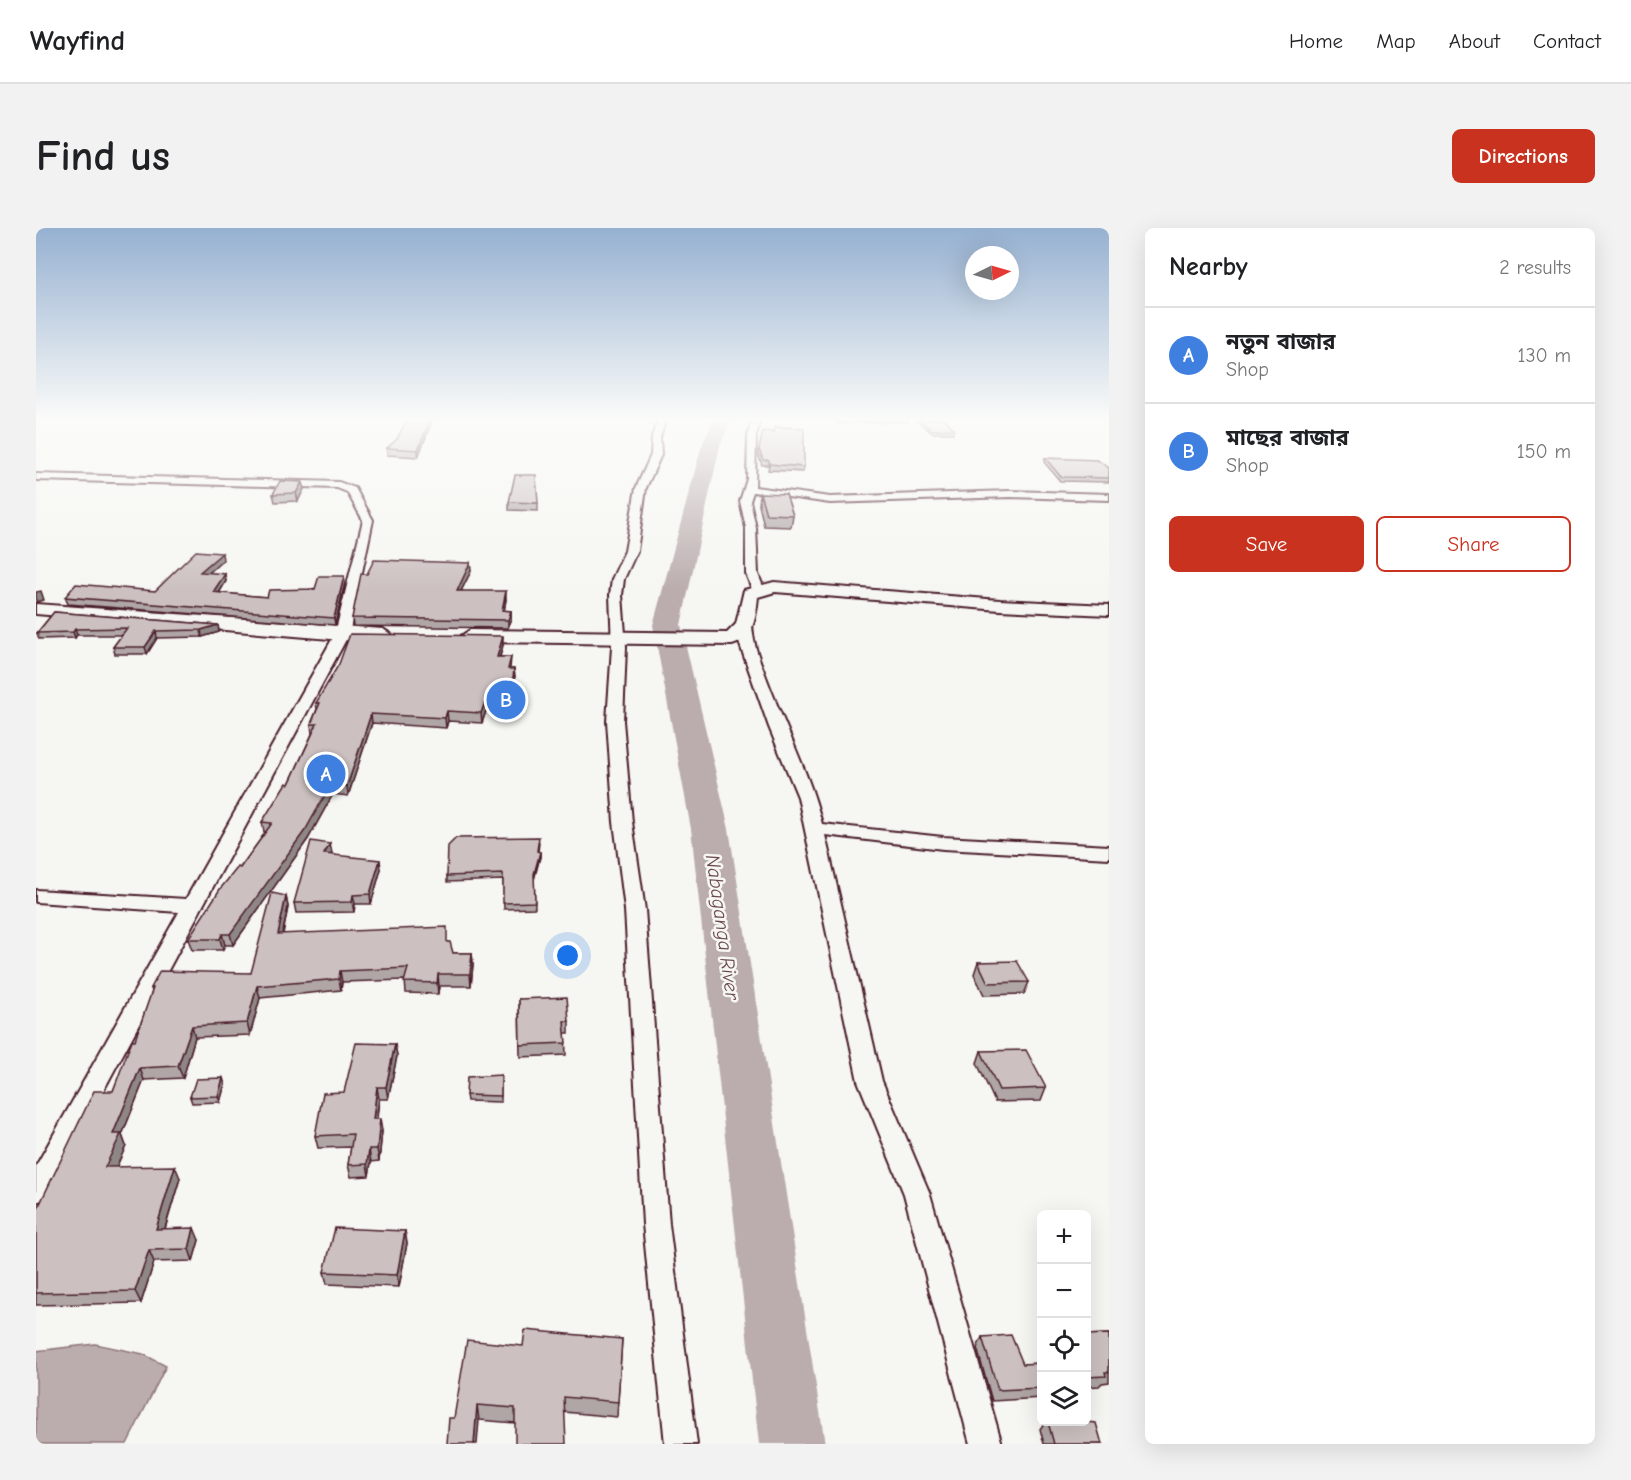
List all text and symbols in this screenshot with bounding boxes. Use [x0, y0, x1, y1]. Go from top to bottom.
text: Wayfind [30, 25, 125, 57]
text: Home [1289, 29, 1343, 53]
text: Map [1376, 29, 1416, 53]
text: About [1449, 29, 1500, 53]
text: Contact [1533, 29, 1601, 53]
button: Directions [1452, 129, 1595, 183]
text: Find us [36, 132, 170, 181]
north arrow [965, 246, 1019, 300]
text: Nearby [1169, 252, 1248, 282]
text: 2 results [1499, 256, 1571, 279]
text: নতুন বাজার [1226, 329, 1336, 355]
text: A [1183, 344, 1194, 367]
text: 130 m [1518, 344, 1571, 367]
text: Shop [1226, 358, 1269, 381]
text: মাছের বাজার [1226, 425, 1349, 451]
text: B [1182, 440, 1195, 463]
text: 150 m [1517, 440, 1571, 463]
text: Shop [1226, 454, 1269, 477]
button: Save [1169, 516, 1364, 572]
button: Share [1376, 516, 1571, 572]
pin: B [486, 678, 526, 722]
pin: A [306, 752, 346, 796]
water label: Nabaganga River [701, 853, 744, 1002]
your location [553, 941, 582, 970]
map controls [1037, 1210, 1091, 1426]
button: + [1037, 1210, 1091, 1264]
button: − [1037, 1264, 1091, 1318]
button: locate [1037, 1318, 1091, 1372]
button: layers [1037, 1372, 1091, 1426]

